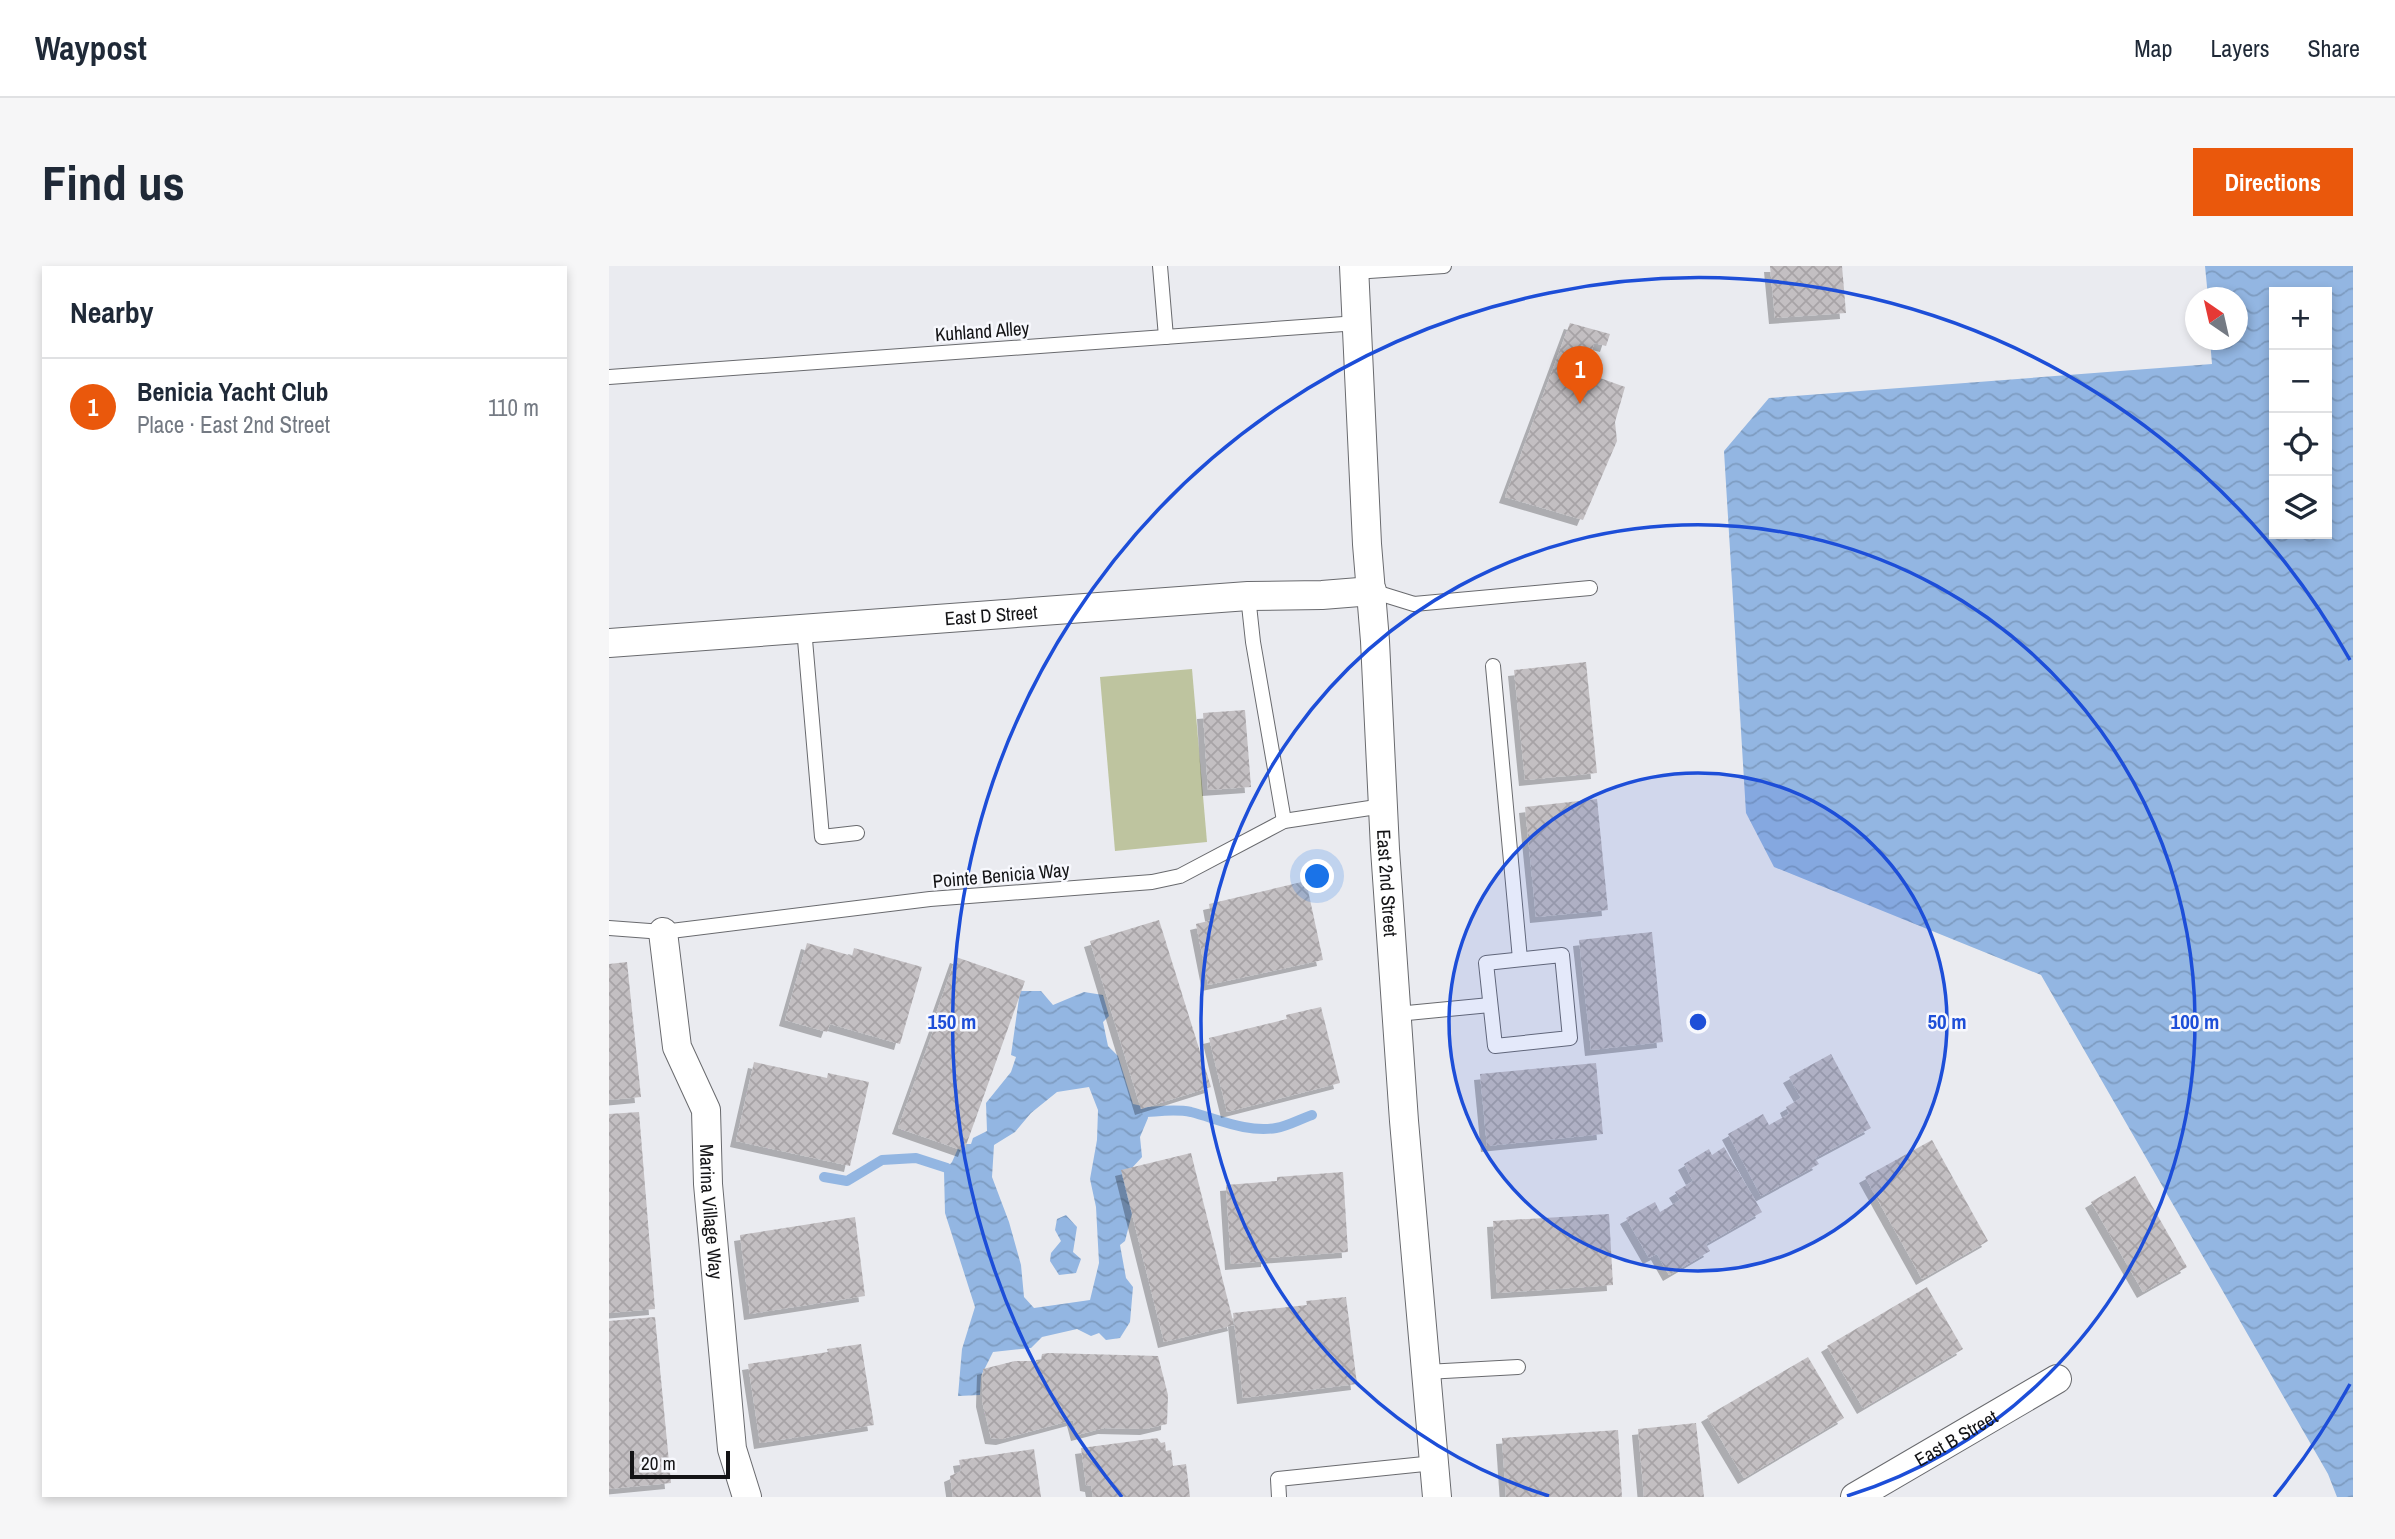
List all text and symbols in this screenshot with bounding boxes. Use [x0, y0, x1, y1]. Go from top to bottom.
text: Waypost [35, 26, 147, 70]
text: Map [2134, 32, 2172, 64]
text: Layers [2210, 32, 2269, 64]
text: Share [2307, 32, 2360, 64]
button: Directions [2193, 148, 2353, 216]
text: Find us [42, 149, 185, 215]
north arrow [2185, 287, 2248, 350]
map controls [2269, 287, 2332, 539]
button: + [2269, 287, 2332, 350]
text: Nearby [70, 292, 153, 332]
street label: Kuhland Alley [934, 315, 1030, 347]
pin: 1 [1557, 346, 1603, 404]
button: − [2269, 350, 2332, 413]
text: Benicia Yacht Club [137, 374, 329, 409]
text: 1 [88, 392, 98, 423]
text: 110 m [488, 392, 539, 423]
text: Place · East 2nd Street [137, 409, 330, 440]
button: locate [2269, 413, 2332, 476]
button: layers [2269, 476, 2332, 539]
street label: East D Street [944, 598, 1039, 631]
street label: East 2nd Street [1371, 829, 1404, 938]
street label: Pointe Benicia Way [932, 856, 1071, 894]
your location [1300, 859, 1334, 893]
text: 150 m [928, 1007, 976, 1036]
text: 50 m [1927, 1007, 1967, 1036]
text: 100 m [2171, 1007, 2219, 1036]
centre of rings [1686, 1010, 1710, 1034]
street label: Marina Village Way [694, 1144, 730, 1280]
street label: East B Street [1910, 1403, 2003, 1472]
scale bar [630, 1448, 730, 1480]
text: 20 m [641, 1450, 676, 1476]

